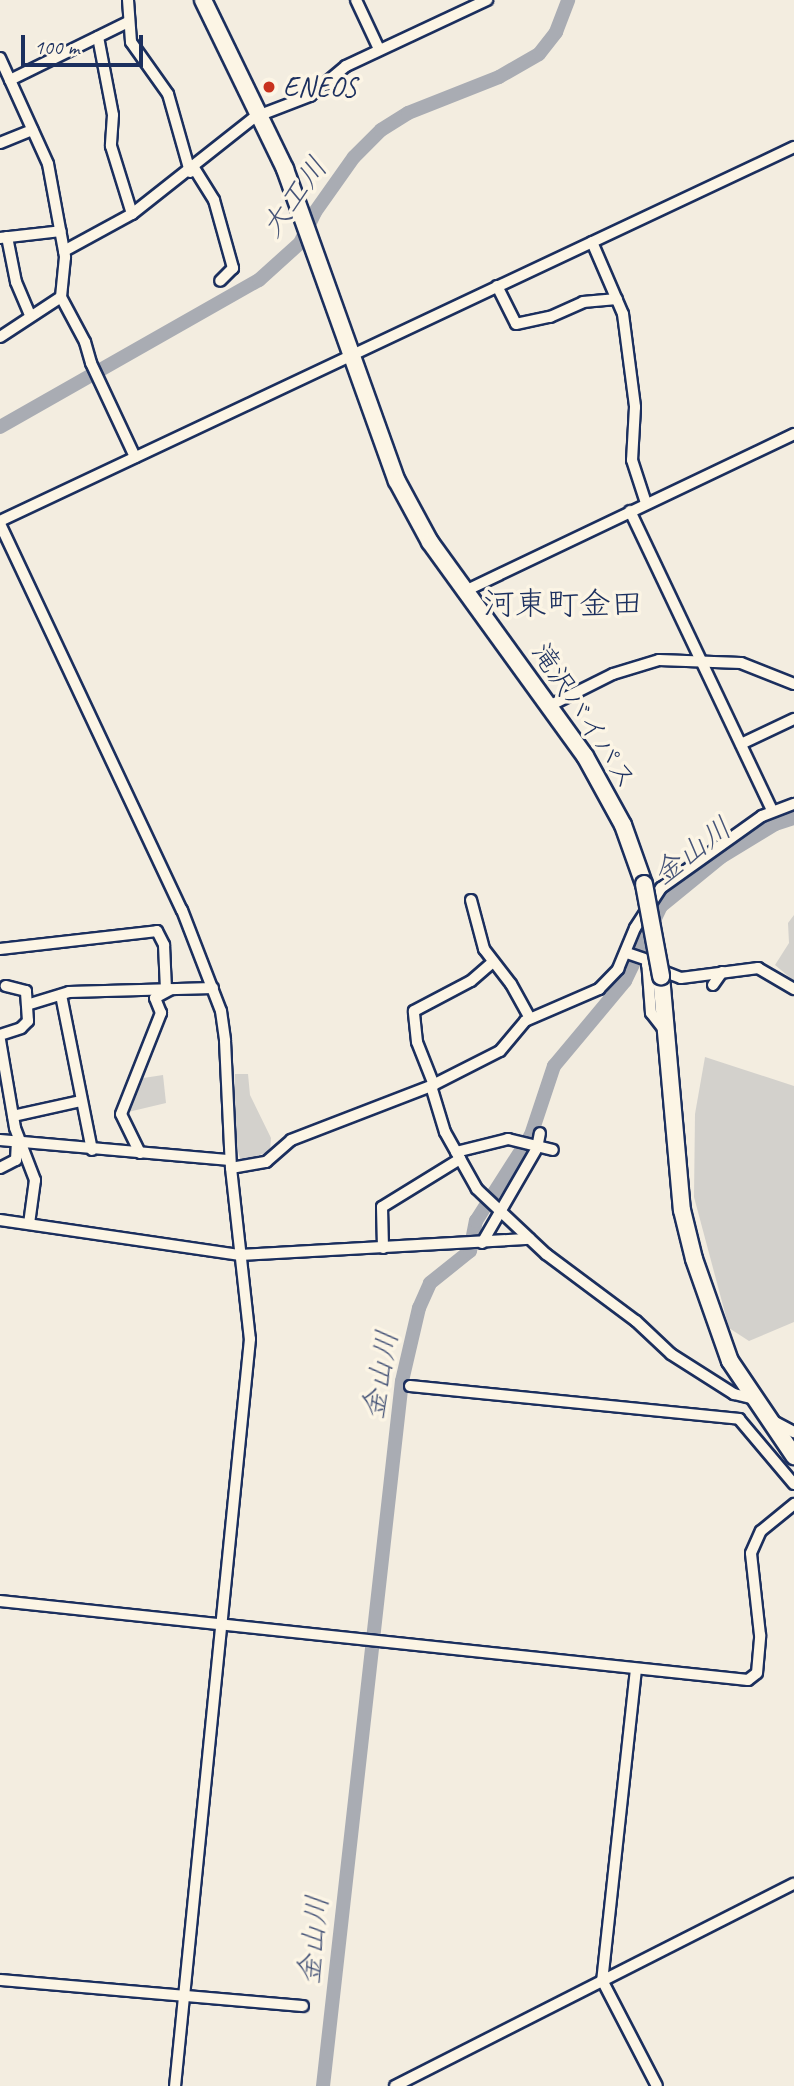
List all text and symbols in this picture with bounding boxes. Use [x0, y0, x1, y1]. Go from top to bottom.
scale bar [24, 21, 147, 65]
text: 100 m [34, 34, 79, 60]
place label: ENEOS [283, 70, 357, 104]
marker: ENEOS [261, 79, 277, 95]
water label: 大工川 [253, 150, 335, 244]
district label: 河東町金田 [483, 585, 643, 623]
street label: 滝沢バイパス [524, 636, 644, 796]
water label: 金山川 [645, 810, 739, 892]
water label: 金山川 [354, 1328, 406, 1422]
water label: 金山川 [290, 1893, 336, 1987]

